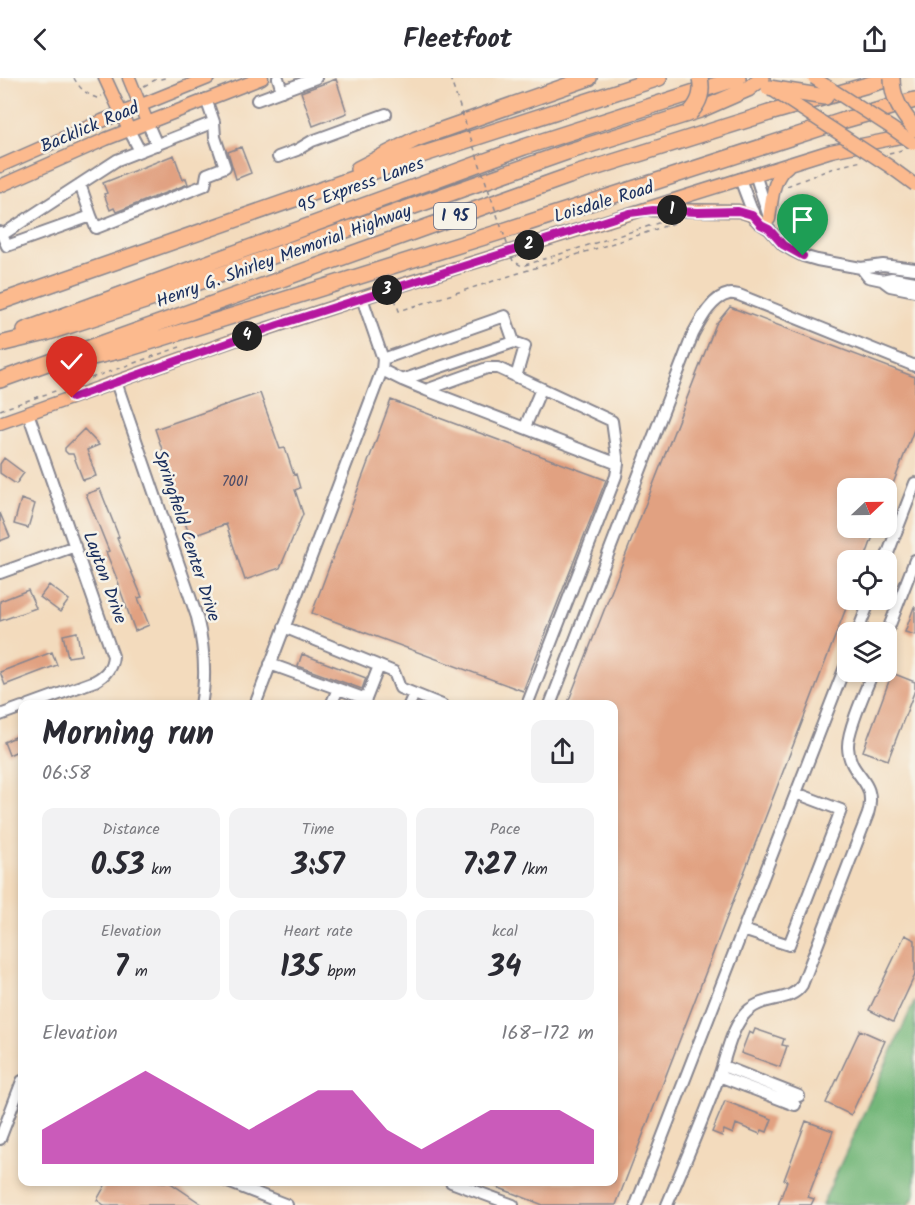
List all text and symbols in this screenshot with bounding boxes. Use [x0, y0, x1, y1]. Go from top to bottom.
text: Fleetfoot [403, 18, 512, 61]
icon: back [24, 23, 57, 56]
icon: share [858, 23, 891, 56]
street label: Backlick Road [36, 94, 145, 162]
street label: 95 Express Lanes [294, 150, 429, 222]
street label: Loisdale Road [550, 174, 659, 232]
pin [777, 194, 828, 256]
pin: 1 [657, 195, 687, 225]
street label: Henry G. Shirley Memorial Highway [152, 197, 416, 317]
text: 1 [670, 197, 674, 222]
road number: I 95 [434, 203, 476, 229]
icon: arrive [786, 203, 819, 236]
pin: 2 [514, 230, 544, 260]
text: 2 [524, 232, 534, 257]
pin: 3 [372, 275, 402, 305]
text: 3 [383, 277, 391, 302]
pin: 4 [232, 321, 262, 351]
text: 4 [243, 323, 251, 348]
pin [46, 336, 97, 398]
icon: check [55, 345, 88, 378]
street label: Springfield Center Drive [145, 446, 227, 626]
house number: 7001 [222, 470, 249, 494]
north arrow [837, 478, 897, 538]
map controls [837, 478, 897, 682]
street label: Layton Drive [74, 528, 134, 628]
button: locate [837, 550, 897, 610]
button: layers [837, 622, 897, 682]
text: Morning run [42, 709, 214, 762]
button: share [531, 720, 594, 783]
text: 06:58 [42, 758, 91, 790]
text: Distance [102, 817, 160, 842]
text: Time [302, 817, 334, 842]
text: Pace [490, 817, 520, 842]
text: 0.53 [91, 842, 145, 890]
text: 3:57 [291, 842, 345, 890]
text: 7:27 [462, 842, 515, 890]
text: km [145, 857, 171, 882]
text: /km [515, 857, 548, 882]
text: Elevation [101, 919, 161, 944]
text: Heart rate [283, 919, 353, 944]
text: kcal [492, 919, 518, 944]
text: 7 [114, 944, 129, 992]
text: 135 [280, 944, 321, 992]
text: 34 [489, 944, 521, 992]
text: m [129, 959, 148, 984]
text: bpm [321, 959, 356, 984]
text: Elevation [42, 1018, 118, 1050]
text: 168–172 m [501, 1018, 594, 1050]

